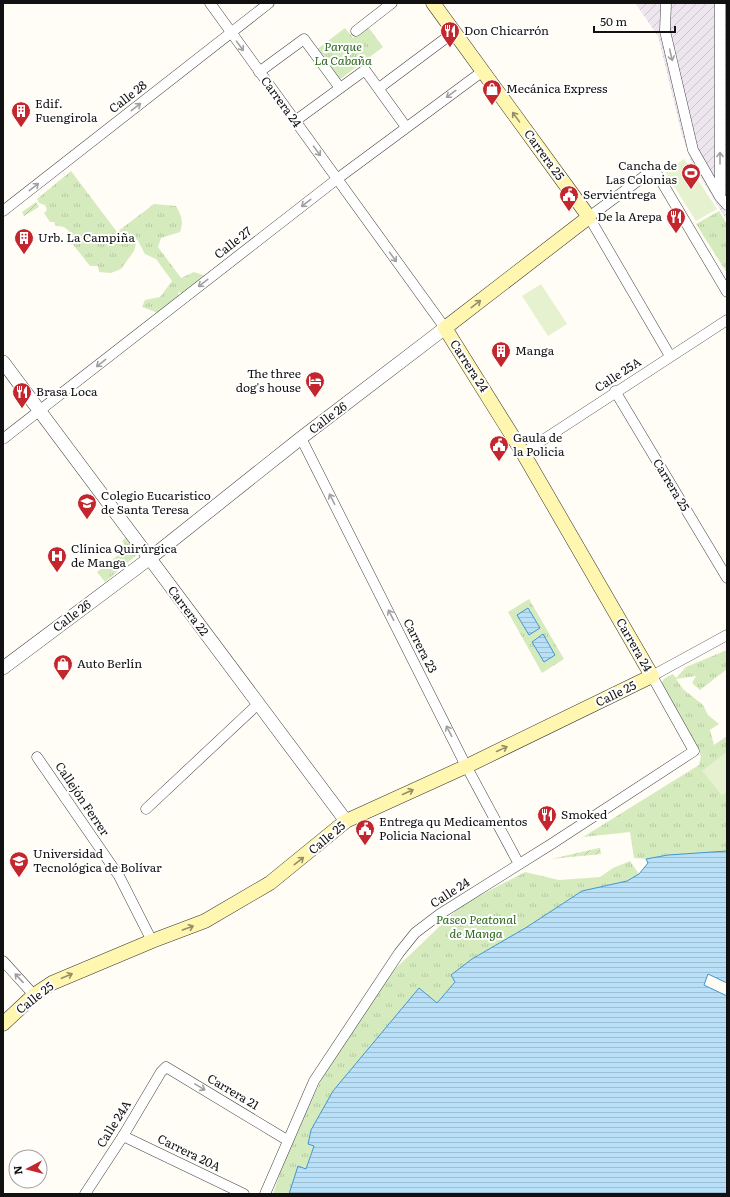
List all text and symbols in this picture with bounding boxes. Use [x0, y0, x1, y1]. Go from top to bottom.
scale bar [594, 8, 675, 34]
text: 50 m [600, 12, 627, 30]
restaurant icon: Don Chicarrón [439, 20, 461, 48]
place label: Don Chicarrón [464, 21, 549, 39]
park label: Parque La Cabaña [314, 37, 372, 69]
one-way arrow [236, 41, 244, 52]
one-way arrow [668, 49, 676, 62]
street label: Carrera 24 [257, 72, 307, 131]
street label: Calle 28 [105, 75, 151, 117]
shop icon: Mecánica Express [481, 78, 503, 106]
place label: Mecánica Express [506, 79, 608, 97]
one-way arrow [446, 90, 457, 98]
place label: Edif. Fuengirola [35, 94, 98, 126]
building icon: Edif. Fuengirola [10, 100, 32, 128]
one-way arrow [131, 102, 142, 111]
one-way arrow [512, 112, 520, 123]
street label: Carrera 25 [520, 125, 569, 183]
one-way arrow [313, 146, 321, 157]
one-way arrow [716, 152, 724, 165]
place label: Cancha de Las Colonias [605, 156, 678, 188]
sports icon: Cancha de Las Colonias [680, 162, 702, 190]
one-way arrow [28, 182, 39, 191]
public building icon: Servientrega [558, 184, 580, 212]
place label: Servientrega [583, 185, 657, 203]
one-way arrow [300, 198, 311, 207]
restaurant icon: De la Arepa [665, 206, 687, 234]
place label: De la Arepa [597, 207, 663, 225]
street label: Calle 27 [210, 222, 255, 263]
building icon: Urb. La Campiña [13, 227, 35, 255]
place label: Urb. La Campiña [38, 228, 135, 246]
one-way arrow [389, 251, 397, 262]
one-way arrow [198, 278, 209, 287]
one-way arrow [470, 300, 481, 309]
street label: Carrera 24 [446, 336, 494, 396]
building icon: Manga [490, 340, 512, 368]
place label: Manga [515, 341, 555, 359]
street label: Calle 25A [591, 352, 644, 396]
one-way arrow [95, 358, 106, 367]
place label: The three dog's house [236, 364, 301, 396]
hotel icon: The three dog's house [304, 370, 326, 398]
restaurant icon: Brasa Loca [11, 381, 33, 409]
place label: Brasa Loca [36, 382, 98, 400]
street label: Calle 26 [304, 396, 351, 438]
place label: Gaula de la Policia [513, 428, 565, 460]
public building icon: Gaula de la Policia [488, 434, 510, 462]
street label: Carrera 25 [649, 455, 695, 514]
place label: Colegio Eucaristico de Santa Teresa [101, 486, 211, 518]
school or university icon: Colegio Eucaristico de Santa Teresa [76, 492, 98, 520]
one-way arrow [328, 494, 335, 506]
place label: Clínica Quirúrgica de Manga [71, 539, 177, 571]
hospital icon: Clínica Quirúrgica de Manga [46, 545, 68, 573]
street label: Carrera 22 [164, 582, 214, 639]
street label: Calle 26 [48, 594, 95, 636]
one-way arrow [386, 610, 394, 622]
street label: Carrera 24 [612, 614, 658, 675]
street label: Carrera 23 [399, 615, 442, 676]
shop icon: Auto Berlín [52, 653, 74, 681]
place label: Auto Berlín [77, 654, 142, 672]
street label: Calle 25 [592, 675, 639, 711]
one-way arrow [445, 726, 452, 738]
one-way arrow [496, 745, 508, 752]
street label: Callejón Ferrer [51, 758, 114, 839]
one-way arrow [401, 788, 413, 795]
restaurant icon: Smoked [536, 804, 558, 832]
place label: Smoked [561, 805, 608, 823]
place label: Entrega qu Medicamentos Policia Nacional [379, 812, 528, 844]
street label: Calle 25 [304, 816, 349, 858]
public building icon: Entrega qu Medicamentos Policia Nacional [354, 818, 376, 846]
place label: Universidad Tecnológica de Bolívar [33, 844, 162, 876]
school or university icon: Universidad Tecnológica de Bolívar [8, 850, 30, 878]
one-way arrow [293, 856, 304, 865]
street label: Calle 24 [426, 872, 473, 912]
park label: Paseo Peatonal de Manga [436, 910, 517, 942]
one-way arrow [182, 923, 194, 931]
one-way arrow [61, 972, 73, 979]
one-way arrow [14, 973, 23, 983]
street label: Calle 25 [12, 977, 57, 1018]
street label: Carrera 21 [204, 1069, 263, 1114]
one-way arrow [194, 1083, 206, 1091]
street label: Calle 24A [92, 1096, 135, 1151]
street label: Carrera 20A [155, 1129, 224, 1175]
north arrow [8, 1149, 48, 1189]
text: N [9, 1165, 26, 1176]

